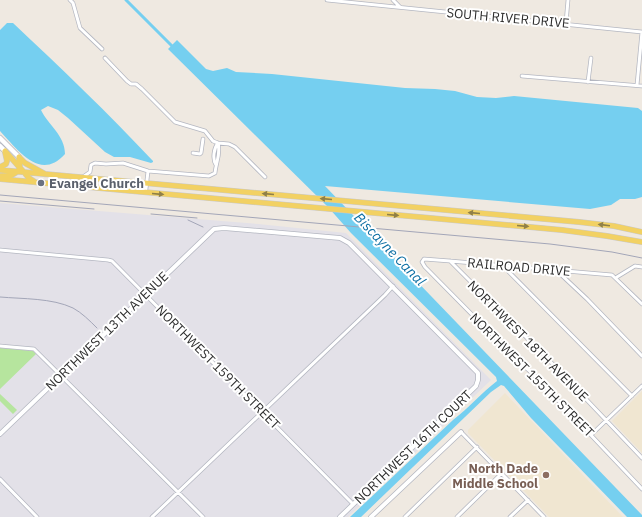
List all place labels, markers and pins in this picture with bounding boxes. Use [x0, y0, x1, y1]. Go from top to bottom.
place label: Evangel Church [49, 175, 144, 192]
marker: Evangel Church [36, 178, 46, 188]
place label: North Dade Middle School [452, 460, 538, 492]
marker: North Dade Middle School [541, 470, 551, 480]

